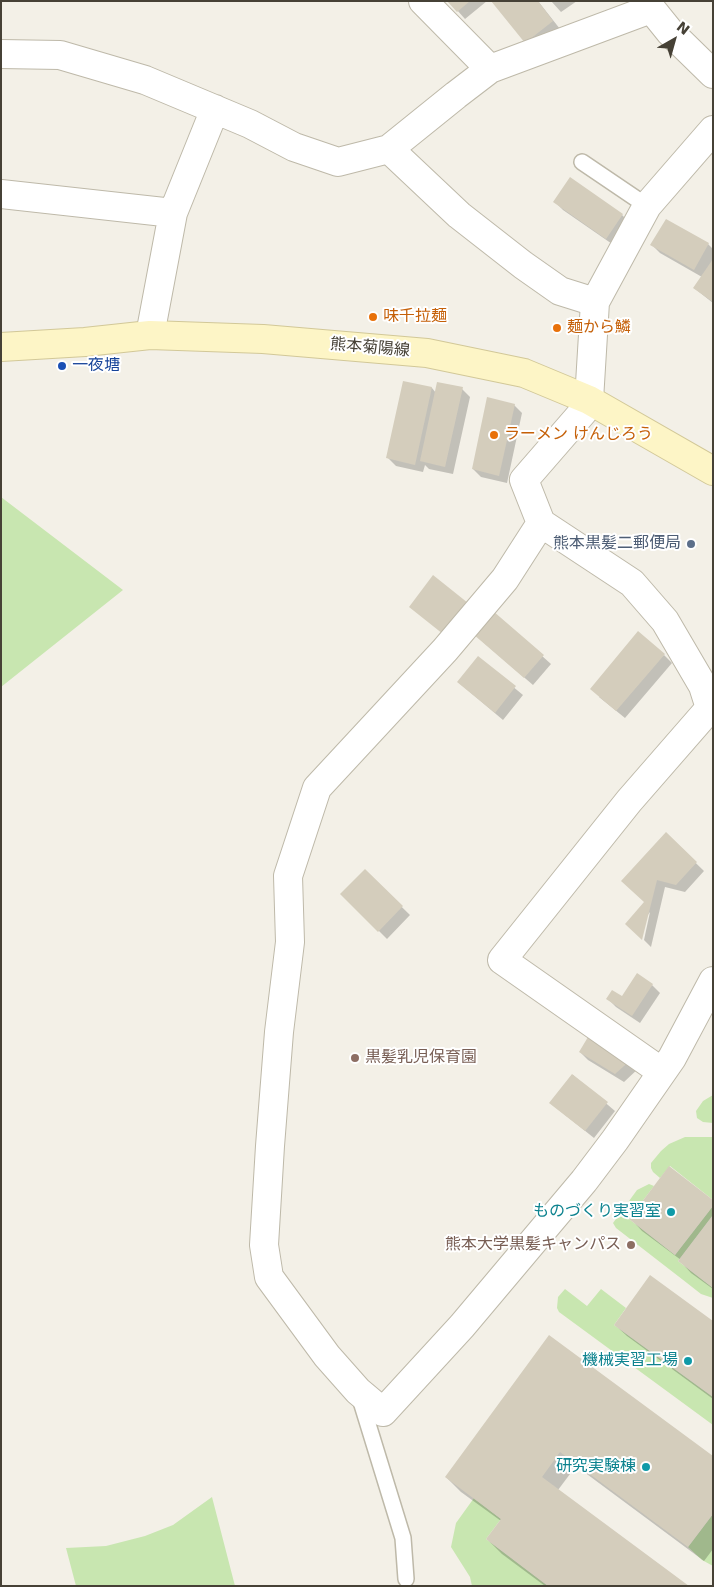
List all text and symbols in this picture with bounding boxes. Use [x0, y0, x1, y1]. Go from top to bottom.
north arrow [649, 15, 699, 65]
text: N [674, 18, 693, 38]
place label: 味千拉麺 [383, 307, 447, 327]
marker: 味千拉麺 [367, 311, 379, 323]
place label: 麺から鱗 [567, 318, 631, 338]
marker: 麺から鱗 [551, 322, 563, 334]
street label: 熊本菊陽線 [329, 335, 411, 361]
place label: 一夜塘 [72, 356, 120, 376]
marker: 一夜塘 [56, 360, 68, 372]
place label: ラーメン けんじろう [504, 425, 653, 445]
marker: ラーメン けんじろう [488, 429, 500, 441]
place label: 熊本黒髪二郵便局 [553, 534, 681, 554]
marker: 熊本黒髪二郵便局 [685, 538, 697, 550]
place label: 黒髪乳児保育園 [365, 1048, 477, 1068]
marker: 黒髪乳児保育園 [349, 1052, 361, 1064]
place label: ものづくり実習室 [533, 1202, 661, 1222]
marker: ものづくり実習室 [665, 1206, 677, 1218]
place label: 熊本大学黒髪キャンパス [445, 1235, 621, 1255]
marker: 熊本大学黒髪キャンパス [625, 1239, 637, 1251]
place label: 機械実習工場 [582, 1351, 678, 1371]
marker: 機械実習工場 [682, 1355, 694, 1367]
place label: 研究実験棟 [556, 1457, 636, 1477]
marker: 研究実験棟 [640, 1461, 652, 1473]

